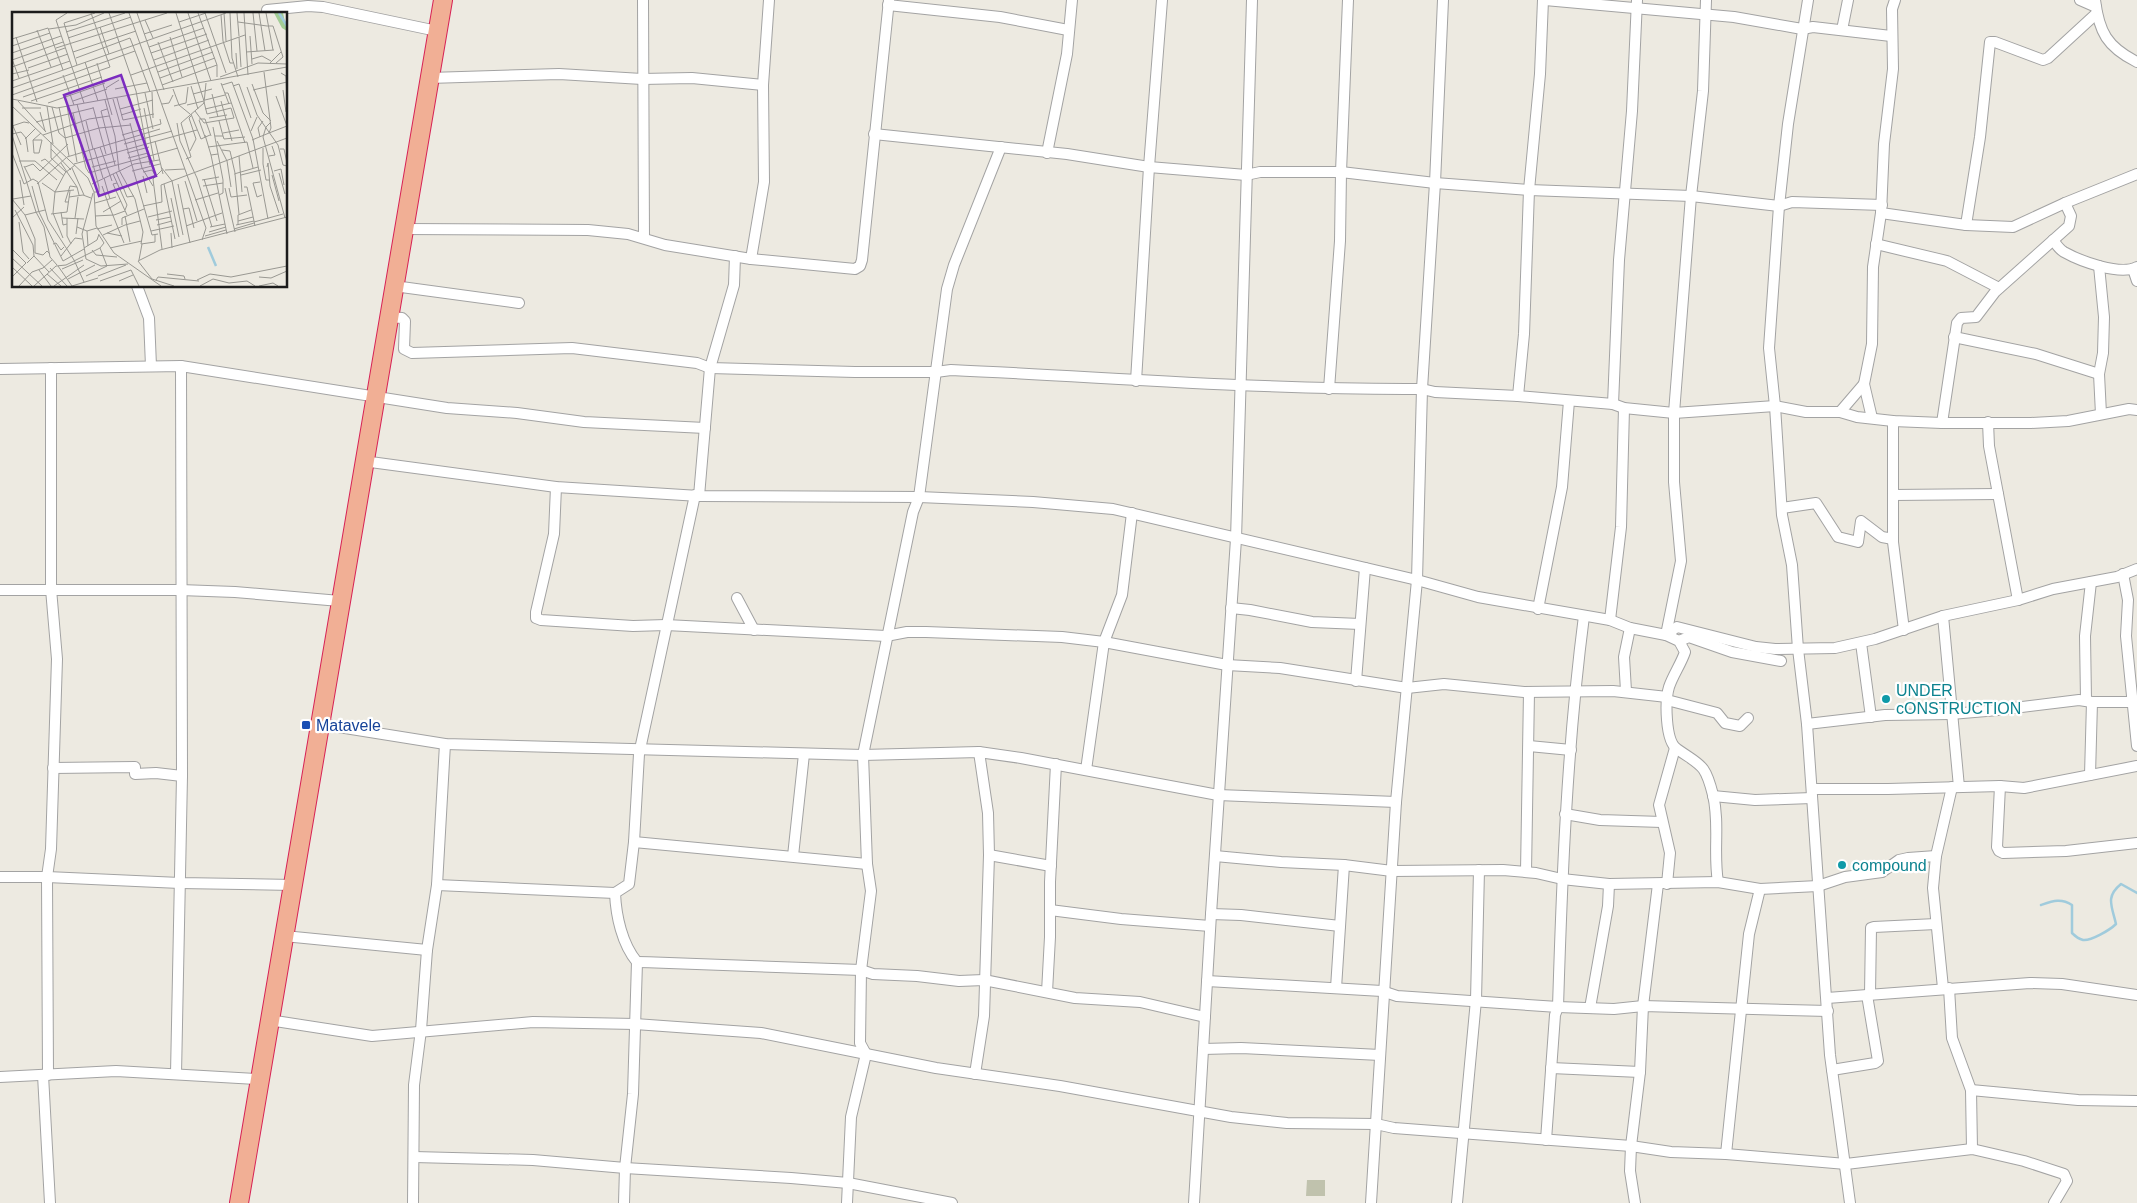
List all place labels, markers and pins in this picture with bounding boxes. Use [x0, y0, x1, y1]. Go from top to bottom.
place label: UNDER cONSTRUCTION [1896, 682, 2021, 717]
marker: UNDER cONSTRUCTION [1880, 693, 1892, 705]
place label: Matavele [316, 717, 381, 734]
marker: Matavele [300, 719, 312, 731]
place label: compound [1852, 857, 1927, 874]
marker: compound [1836, 859, 1848, 871]

